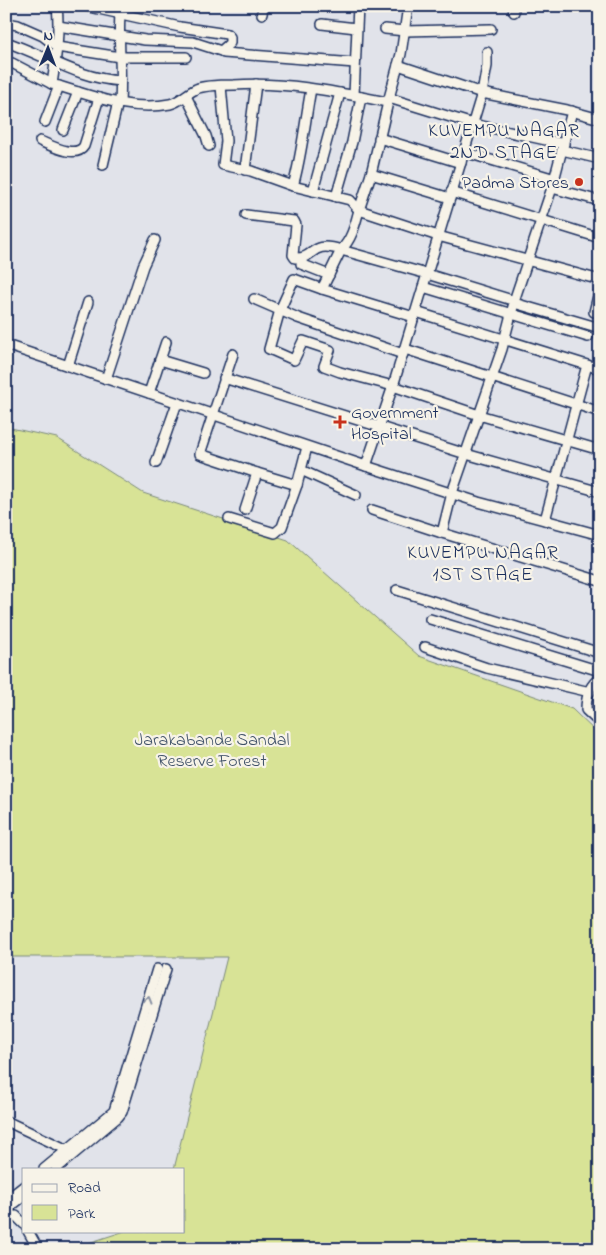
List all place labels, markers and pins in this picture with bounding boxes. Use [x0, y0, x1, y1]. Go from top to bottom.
place label: Padma Stores [462, 171, 569, 197]
marker: Padma Stores [573, 176, 585, 188]
place label: Government Hospital [351, 401, 439, 448]
marker: Government Hospital [333, 415, 347, 429]

